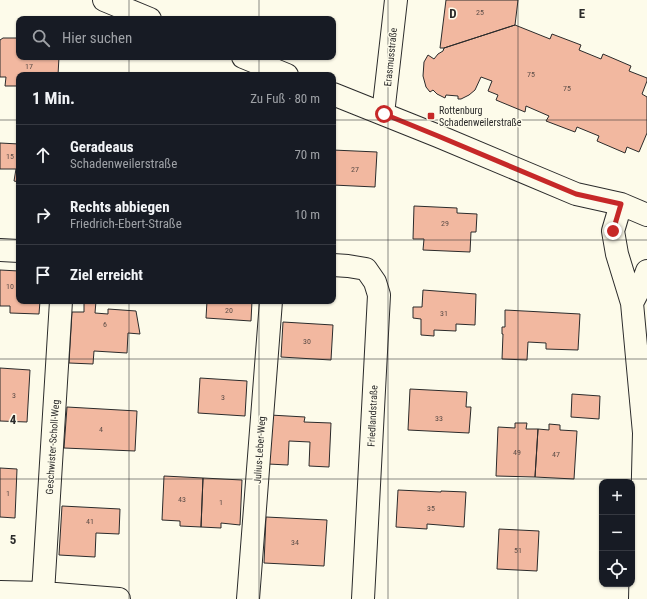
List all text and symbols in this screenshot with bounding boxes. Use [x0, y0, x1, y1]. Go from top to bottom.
text: D [449, 6, 457, 21]
text: E [579, 6, 586, 21]
house number: 25 [476, 8, 484, 17]
search box [16, 16, 336, 60]
icon: search [30, 27, 52, 49]
street label: Erasmusstraße [382, 27, 399, 87]
text: Hier suchen [62, 29, 132, 47]
house number: 17 [25, 62, 33, 71]
house number: 75 [527, 70, 535, 79]
house number: 75 [563, 84, 571, 93]
text: 1 Min. [32, 88, 75, 108]
text: Zu Fuß · 80 m [250, 91, 320, 106]
route start [375, 105, 393, 123]
place label: Rottenburg Schadenweilerstraße [439, 105, 522, 128]
marker: Rottenburg Schadenweilerstraße [426, 111, 436, 121]
text: Geradeaus [70, 138, 134, 156]
icon: ahead [32, 144, 54, 166]
text: 70 m [294, 147, 320, 162]
house number: 15 [6, 152, 14, 161]
text: Schadenweilerstraße [70, 156, 177, 171]
house number: 27 [351, 165, 359, 174]
text: Rechts abbiegen [70, 198, 170, 216]
icon: right [32, 204, 54, 226]
text: 10 m [294, 207, 320, 222]
text: Friedrich-Ebert-Straße [70, 216, 182, 231]
house number: 29 [441, 219, 449, 228]
route end [604, 222, 622, 240]
icon: arrive [32, 264, 54, 286]
text: Ziel erreicht [70, 266, 143, 284]
house number: 10 [6, 282, 14, 291]
house number: 20 [225, 306, 233, 315]
house number: 31 [440, 309, 448, 318]
house number: 6 [103, 320, 107, 329]
house number: 30 [303, 337, 311, 346]
street label: Friedlandstraße [365, 385, 380, 447]
house number: 3 [12, 391, 16, 400]
house number: 3 [221, 393, 225, 402]
street label: Geschwister-Scholl-Weg [44, 399, 61, 495]
text: 4 [10, 412, 17, 427]
house number: 33 [435, 414, 443, 423]
street label: Julius-Leber-Weg [252, 416, 267, 484]
house number: 4 [99, 425, 103, 434]
house number: 49 [513, 448, 521, 457]
house number: 47 [552, 450, 560, 459]
map controls [599, 479, 635, 587]
button: + [599, 479, 635, 515]
house number: 1 [6, 489, 10, 498]
house number: 43 [178, 495, 186, 504]
house number: 1 [219, 498, 223, 507]
house number: 35 [427, 504, 435, 513]
button: − [599, 515, 635, 551]
house number: 41 [86, 517, 94, 526]
text: 5 [10, 532, 17, 547]
house number: 34 [291, 538, 299, 547]
house number: 51 [514, 546, 522, 555]
button: locate [599, 551, 635, 587]

